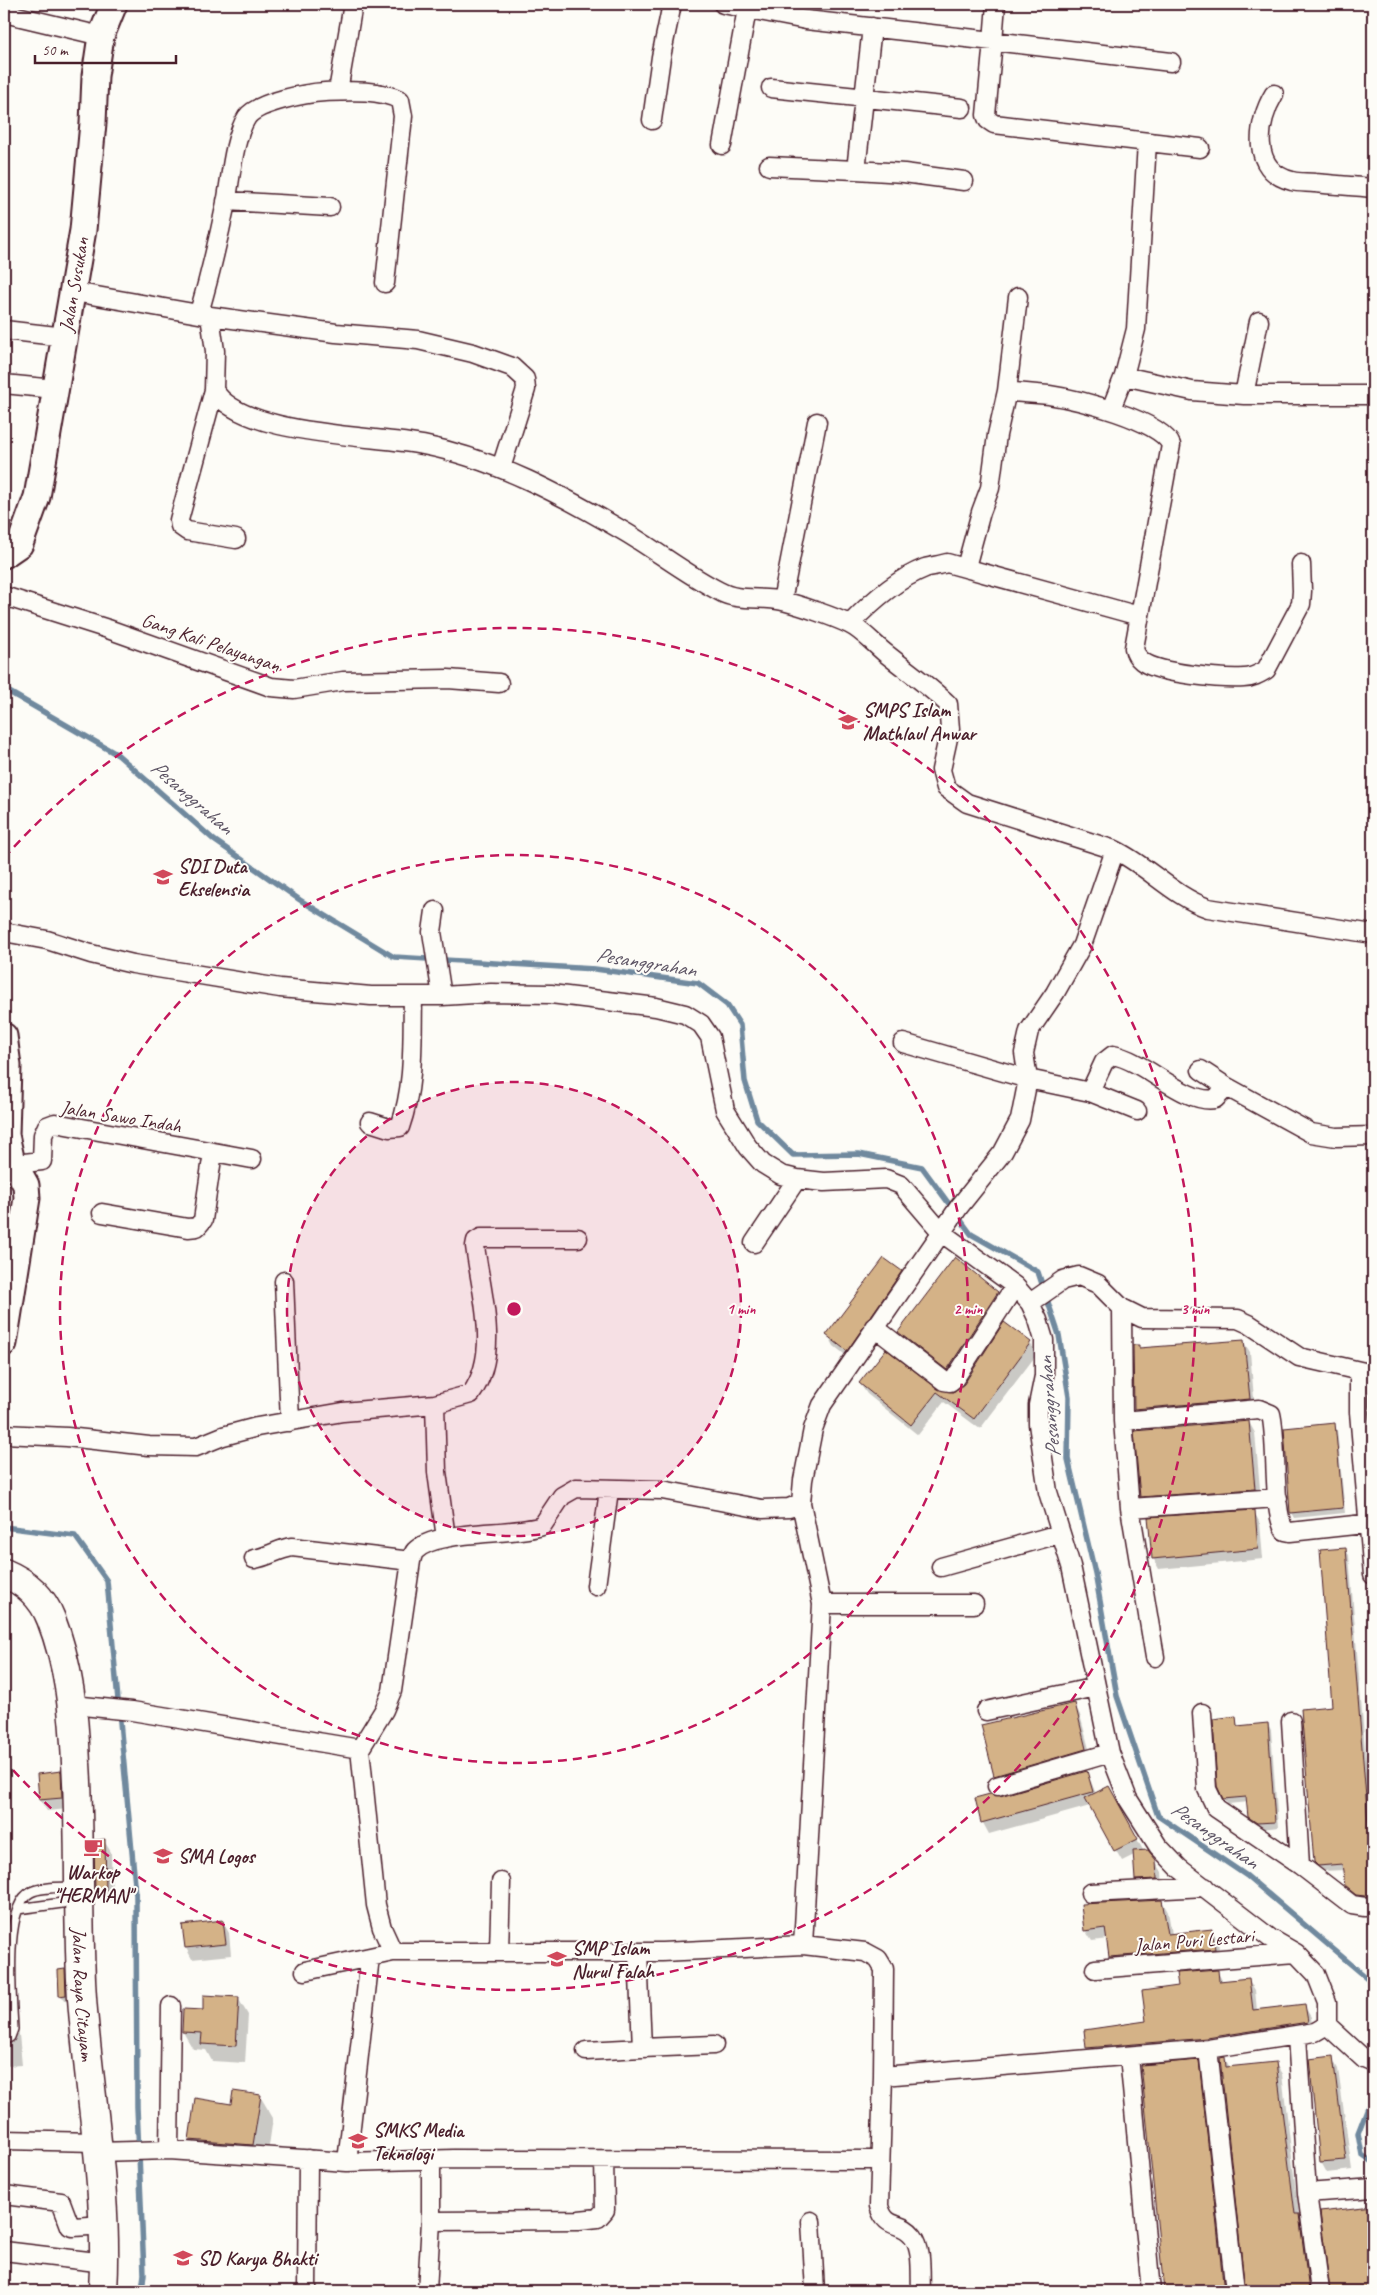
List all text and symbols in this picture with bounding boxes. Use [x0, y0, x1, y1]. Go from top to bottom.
scale bar [35, 32, 176, 64]
text: 50 m [42, 41, 69, 60]
street label: Jalan Susukan [53, 234, 95, 335]
street label: Gang Kali Pelayangan [138, 607, 284, 678]
place label: SMPS Islam Mathlaul Anwar [863, 698, 979, 746]
school or university icon: SMPS Islam Mathlaul Anwar [837, 711, 859, 733]
water label: Pesanggrahan [146, 754, 240, 841]
place label: SDI Duta Ekselensia [178, 854, 251, 902]
school or university icon: SDI Duta Ekselensia [152, 866, 174, 888]
water label: Pesanggrahan [594, 941, 699, 983]
street label: Jalan Sawo Indah [58, 1094, 184, 1139]
centre of rings [505, 1300, 523, 1318]
text: 1 min [727, 1300, 756, 1319]
text: 2 min [954, 1300, 983, 1319]
text: 3 min [1181, 1300, 1210, 1319]
water label: Pesanggrahan [1032, 1354, 1066, 1458]
water label: Pesanggrahan [1166, 1796, 1265, 1875]
cafe icon: Warkop "HERMAN" [82, 1836, 104, 1858]
place label: SMA Logos [178, 1844, 257, 1869]
school or university icon: SMA Logos [152, 1845, 174, 1867]
place label: Warkop "HERMAN" [54, 1860, 137, 1908]
street label: Jalan Puri Lestari [1132, 1923, 1257, 1958]
street label: Jalan Raya Citayam [66, 1926, 100, 2063]
place label: SMP Islam Nurul Falah [572, 1936, 656, 1984]
school or university icon: SMP Islam Nurul Falah [546, 1948, 568, 1970]
place label: SMKS Media Teknologi [373, 2118, 465, 2166]
school or university icon: SMKS Media Teknologi [347, 2130, 369, 2152]
place label: SD Karya Bhakti [198, 2246, 320, 2272]
school or university icon: SD Karya Bhakti [172, 2247, 194, 2269]

